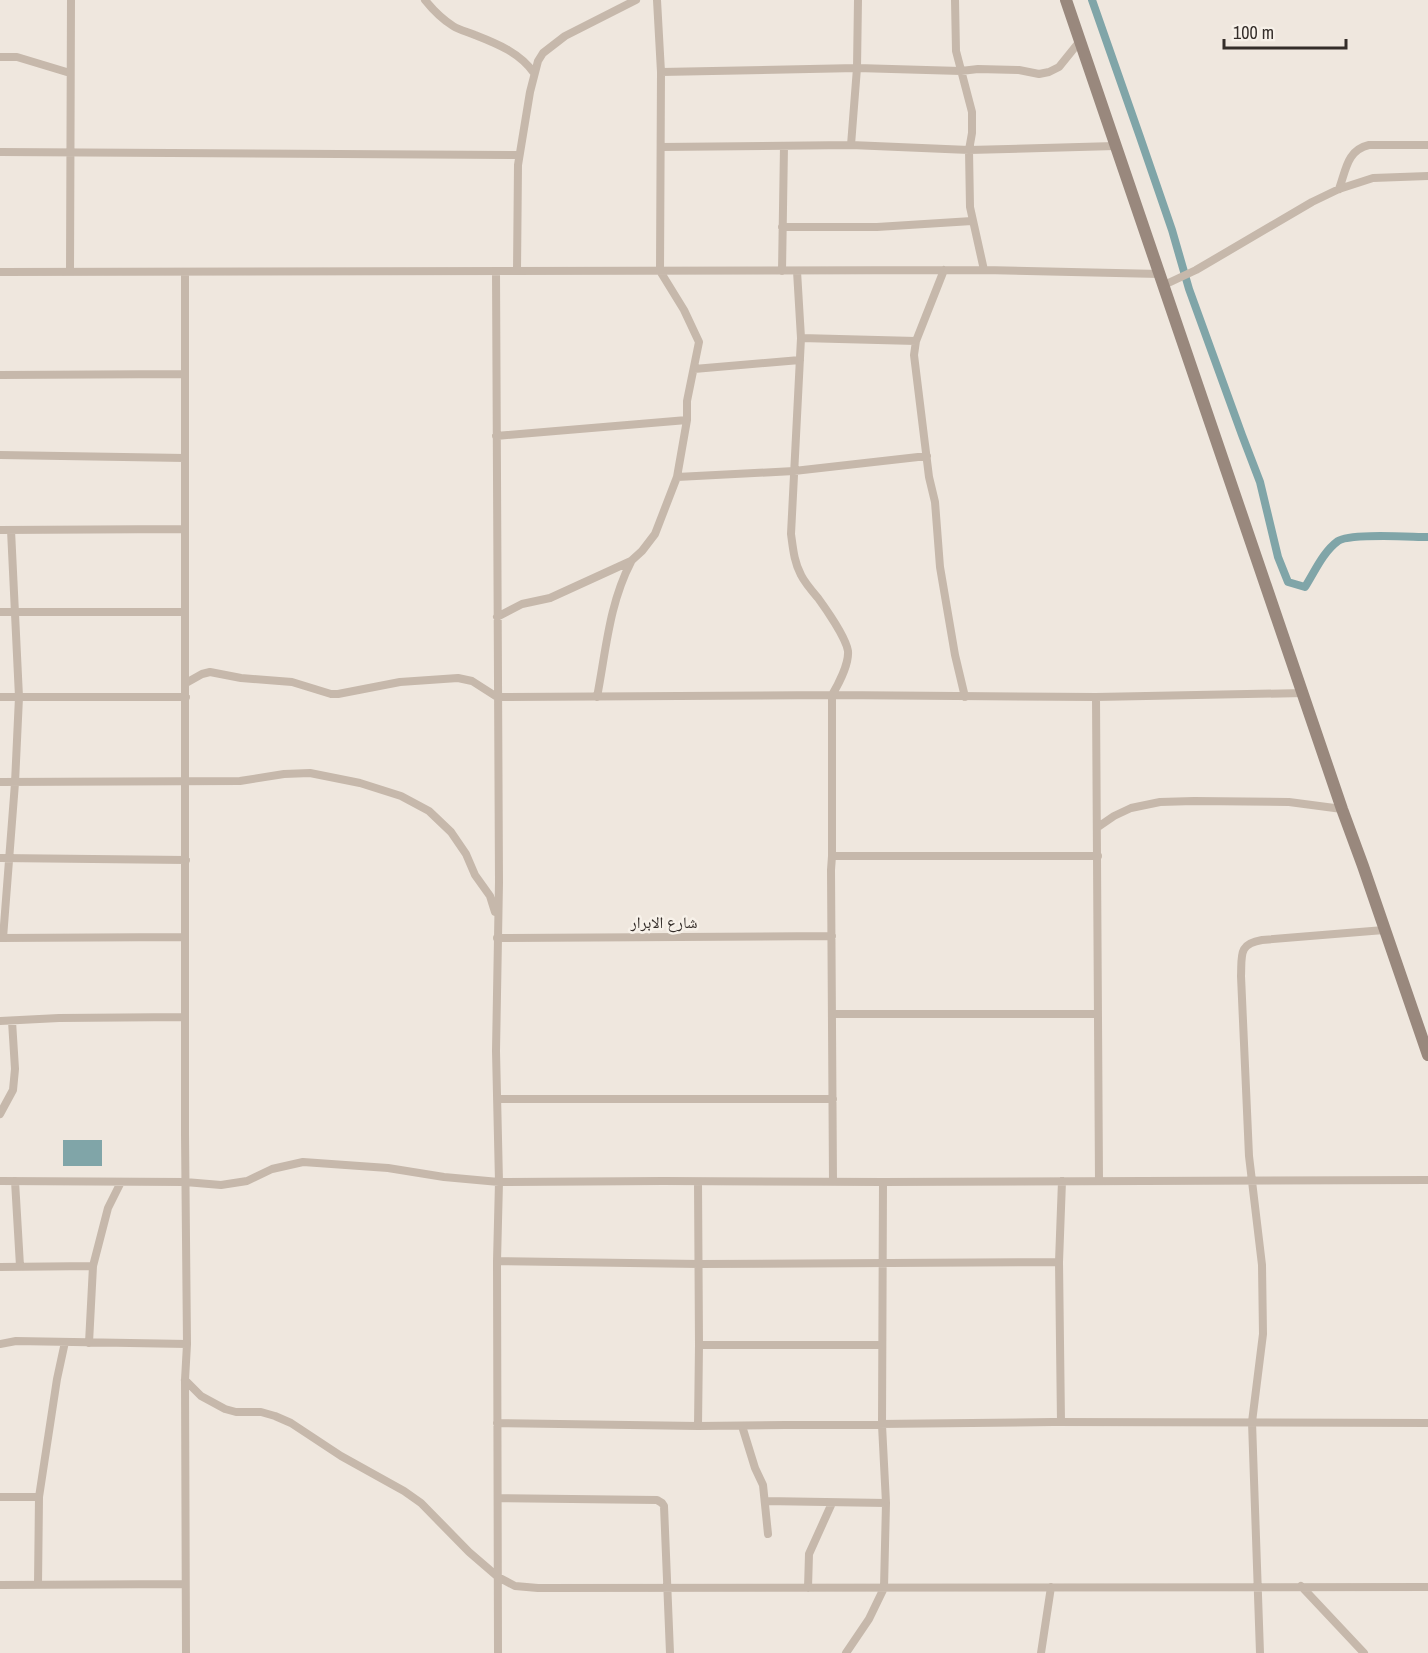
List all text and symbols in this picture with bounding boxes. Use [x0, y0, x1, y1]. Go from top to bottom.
scale bar [1224, 12, 1346, 50]
text: 100 m [1233, 20, 1274, 45]
street label: شارع الابرار [629, 911, 698, 933]

